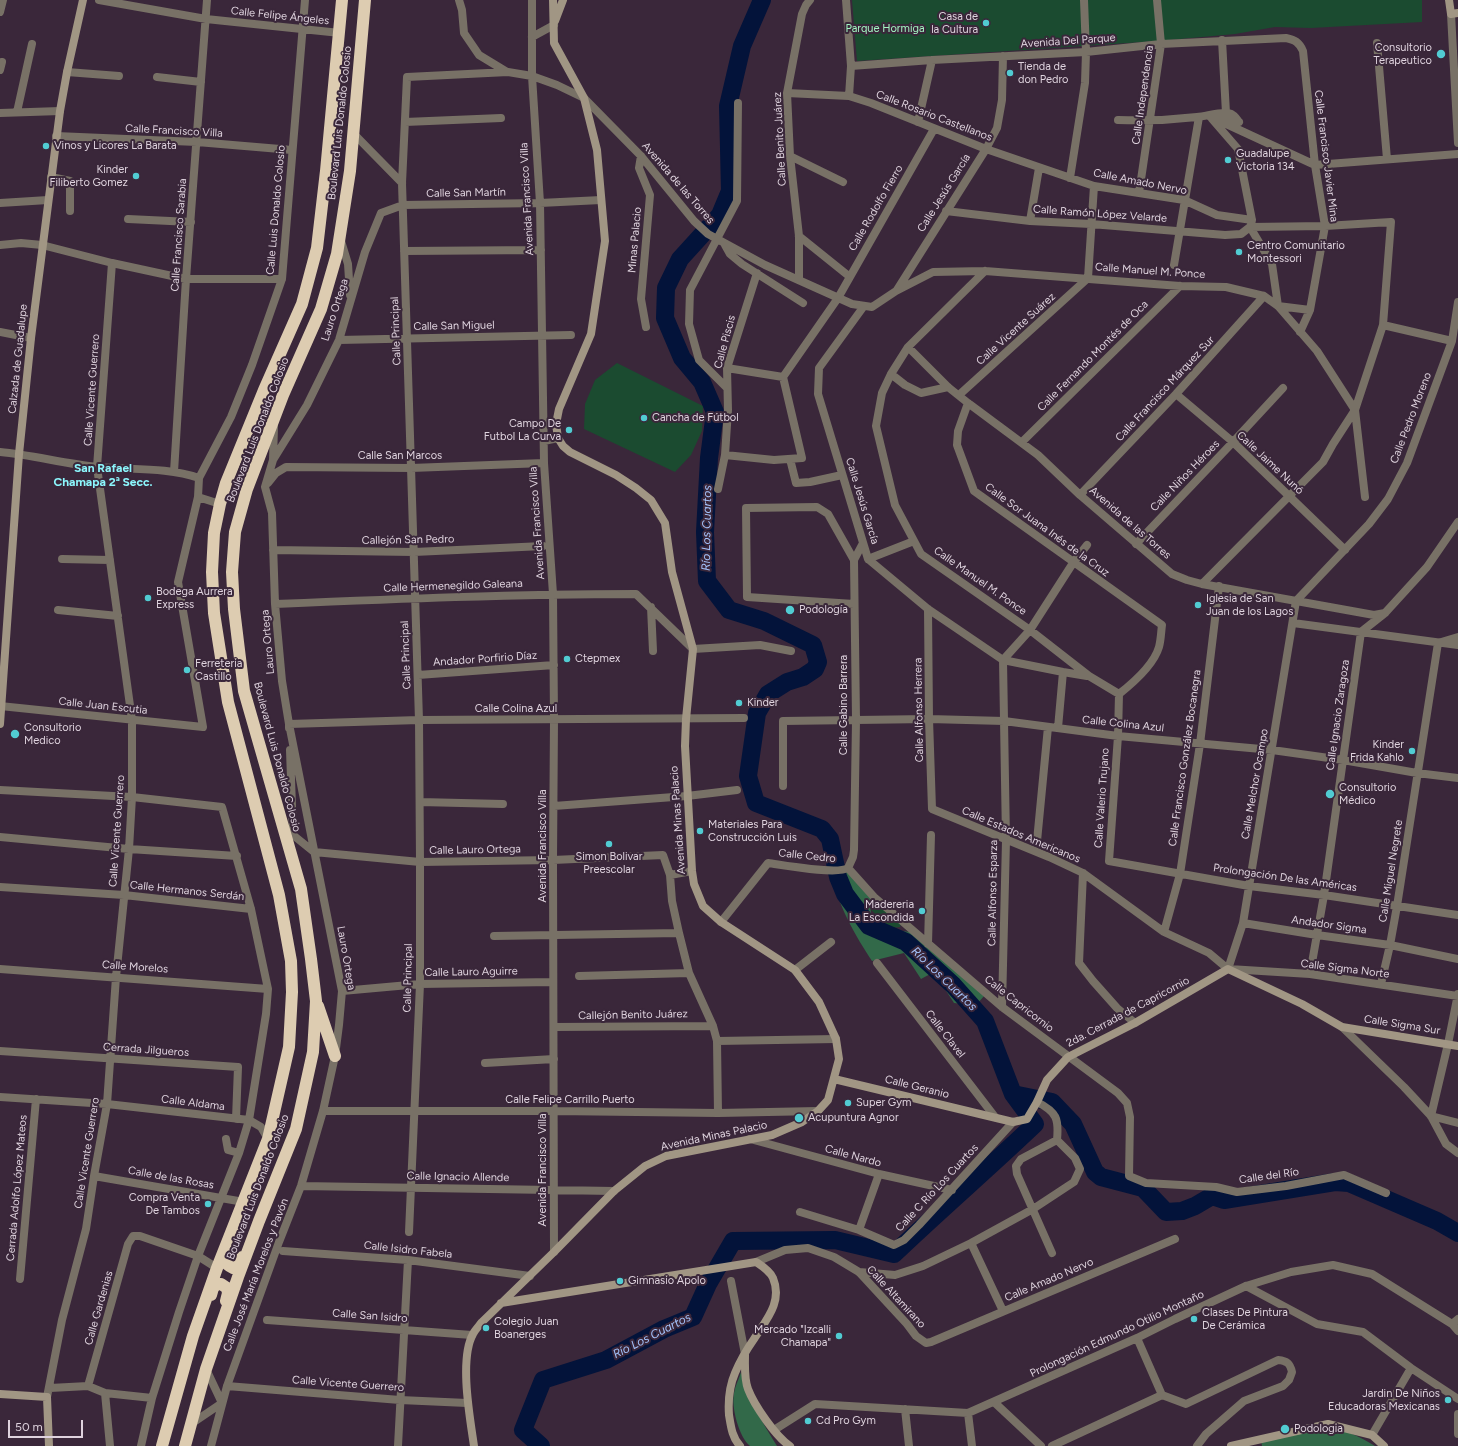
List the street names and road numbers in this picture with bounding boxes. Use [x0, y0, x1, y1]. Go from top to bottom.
street label: Calle Felipe Ángeles [230, 4, 330, 28]
street label: Avenida Del Parque [1020, 31, 1116, 51]
street label: Boulevard Luis Donaldo Colosio [325, 45, 355, 201]
street label: Calle Independencia [1130, 45, 1156, 145]
street label: Calle Rosario Castellanos [874, 88, 994, 144]
street label: Calle Francisco Javier Mina [1311, 89, 1341, 223]
street label: Calle Benito Juárez [771, 92, 789, 186]
street label: Calle Francisco Villa [125, 122, 223, 140]
street label: Avenida de las Torres [639, 140, 717, 226]
street label: Avenida Francisco Villa [517, 142, 537, 256]
street label: Calle Luis Donaldo Colosio [264, 145, 288, 275]
street label: Calle Jesús García [915, 151, 973, 235]
street label: Calle Rodolfo Fierro [846, 163, 906, 253]
street label: Calle Amado Nervo [1092, 166, 1188, 198]
street label: Calle Francisco Sarabia [168, 178, 190, 292]
street label: Calle San Martín [426, 186, 506, 200]
street label: Calle Ramón López Velarde [1033, 203, 1167, 225]
street label: Minas Palacio [626, 206, 644, 274]
street label: Calle Manuel M. Ponce [1094, 261, 1206, 281]
street label: Lauro Ortega [319, 277, 351, 343]
street label: Calle Vicente Suárez [974, 290, 1058, 368]
street label: Calle Principal [388, 296, 404, 366]
street label: Calle Fernando Montés de Oca [1035, 298, 1151, 414]
street label: Calzada de Guadalupe [6, 304, 30, 414]
street label: Calle Piscis [712, 314, 738, 370]
street label: Calle San Miguel [413, 319, 495, 333]
street label: Calle Vicente Guerrero [82, 334, 102, 446]
street label: Calle Francisco Márquez Sur [1113, 334, 1217, 444]
street label: Boulevard Luis Donaldo Colosio [224, 355, 292, 505]
street label: Calle Pedro Moreno [1388, 371, 1434, 465]
street label: Calle Jaime Nunó [1234, 429, 1306, 497]
street label: Calle Niños Héroes [1148, 438, 1222, 514]
street label: Calle San Marcos [358, 449, 442, 463]
street label: Calle Jesús García [843, 456, 881, 546]
street label: Avenida Francisco Villa [526, 466, 548, 580]
street label: Calle Sor Juana Inés de la Cruz [982, 480, 1112, 580]
street label: Avenida de las Torres [1087, 484, 1173, 562]
street label: Callejón San Pedro [362, 533, 454, 547]
street label: Calle Manuel M. Ponce [931, 544, 1029, 618]
street label: Calle Hermenegildo Galeana [383, 577, 523, 595]
street label: Lauro Ortega [259, 609, 277, 675]
street label: Calle Principal [398, 620, 414, 690]
street label: Andador Porfirio Díaz [432, 649, 538, 669]
street label: Calle Gabino Barrera [837, 655, 851, 755]
street label: Calle Alfonso Herrera [911, 658, 927, 762]
street label: Calle Ignacio Zaragoza [1324, 659, 1352, 771]
street label: Calle Francisco González Bocanegra [1166, 669, 1204, 847]
street label: Boulevard Luis Donaldo Colosio [251, 681, 303, 833]
street label: Calle Juan Escutia [58, 695, 148, 717]
street label: Calle Colina Azul [475, 702, 557, 716]
street label: Calle Colina Azul [1081, 713, 1165, 735]
street label: Calle Melchor Ocampo [1239, 728, 1271, 840]
street label: Calle Valerio Trujano [1092, 748, 1112, 848]
street label: Avenida Minas Palacio [668, 765, 688, 875]
street label: Calle Vicente Guerrero [107, 775, 127, 887]
street label: Avenida Francisco Villa [536, 789, 550, 903]
street label: Calle Estados Americanos [960, 804, 1082, 866]
street label: Calle Miguel Negrete [1376, 819, 1406, 923]
street label: Calle Alfonso Esparza [985, 840, 1001, 946]
street label: Calle Lauro Ortega [429, 843, 521, 857]
street label: Calle Cedro [778, 846, 836, 866]
street label: Prolongación De las Américas [1212, 861, 1358, 895]
street label: Calle Hermanos Serdán [129, 878, 245, 904]
street label: Andador Sigma [1291, 913, 1367, 937]
street label: Lauro Ortega [334, 925, 358, 991]
street label: Calle Principal [401, 943, 415, 1013]
street label: Calle Sigma Norte [1300, 957, 1390, 981]
street label: Calle Morelos [101, 958, 169, 976]
street label: Calle Lauro Aguirre [424, 965, 518, 979]
street label: Calle Capricornio [982, 973, 1056, 1035]
street label: 2da. Cerrada de Capricornio [1064, 974, 1192, 1050]
street label: Callejón Benito Juárez [578, 1007, 688, 1023]
street label: Calle Clavel [922, 1007, 968, 1061]
street label: Calle Sigma Sur [1363, 1012, 1441, 1038]
street label: Cerrada Jilgueros [103, 1040, 189, 1060]
street label: Calle Geranio [883, 1073, 951, 1101]
street label: Calle Aldama [160, 1093, 226, 1113]
street label: Calle Felipe Carrillo Puerto [505, 1093, 635, 1107]
street label: Calle Vicente Guerrero [72, 1097, 102, 1209]
street label: Boulevard Luis Donaldo Colosio [224, 1112, 292, 1262]
street label: Avenida Francisco Villa [536, 1113, 550, 1227]
street label: Cerrada Adolfo López Mateos [4, 1114, 30, 1262]
street label: Avenida Minas Palacio [660, 1118, 768, 1154]
street label: Calle C Río Los Cuartos [893, 1141, 981, 1235]
street label: Calle Nardo [823, 1142, 883, 1170]
street label: Calle de las Rosas [127, 1164, 215, 1192]
street label: Calle del Río [1238, 1165, 1300, 1187]
street label: Calle Ignacio Allende [407, 1170, 509, 1184]
street label: Calle José María Morelos y Pavón [221, 1197, 291, 1353]
street label: Calle Isidro Fabela [363, 1239, 453, 1261]
street label: Calle Amado Nervo [1003, 1255, 1095, 1305]
street label: Calle Altamirano [864, 1263, 928, 1331]
street label: Calle Gardenias [82, 1269, 116, 1347]
street label: Prolongación Edmundo Otilio Montaño [1028, 1288, 1206, 1380]
street label: Calle San Isidro [332, 1307, 408, 1325]
street label: Calle Vicente Guerrero [292, 1374, 404, 1394]

